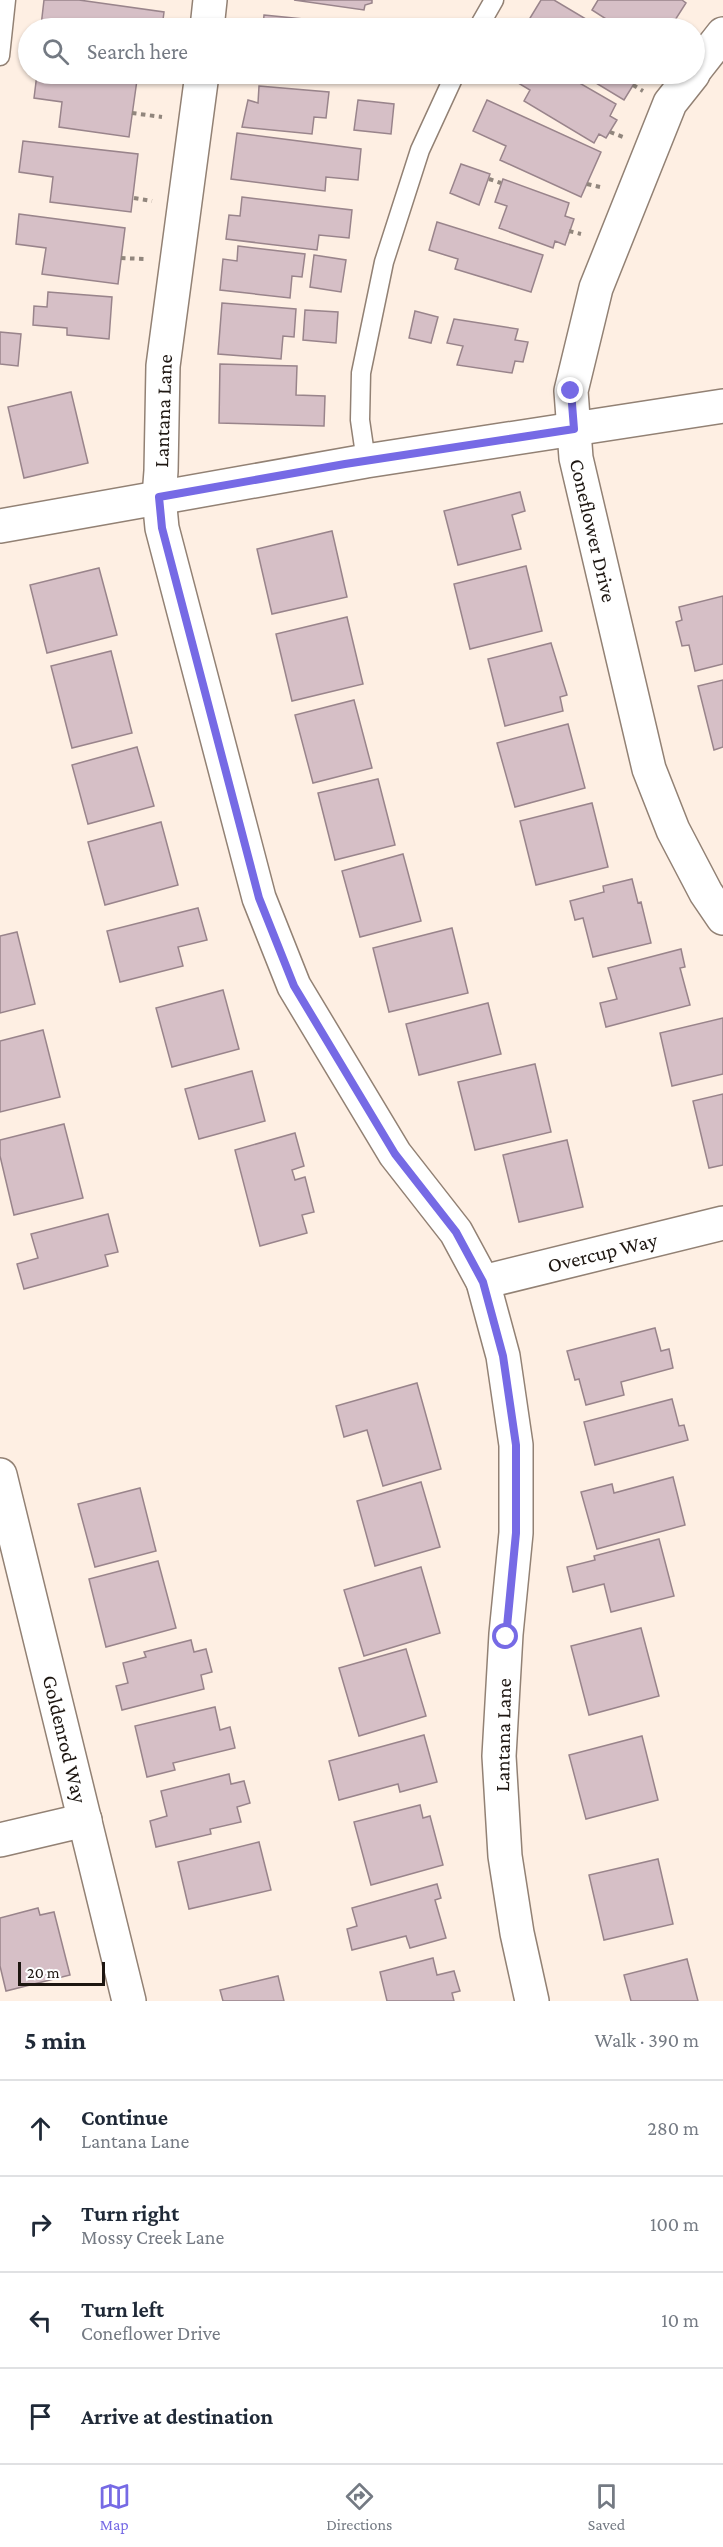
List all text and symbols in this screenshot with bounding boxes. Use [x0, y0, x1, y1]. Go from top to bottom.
search box [18, 18, 705, 84]
icon: search [39, 35, 72, 68]
text: Search here [87, 39, 188, 64]
street label: Lantana Lane [149, 354, 177, 468]
route end [557, 377, 583, 403]
street label: Coneflower Drive [565, 456, 621, 605]
street label: Overcup Way [545, 1228, 660, 1278]
route start [492, 1623, 518, 1649]
street label: Goldenrod Way [38, 1673, 92, 1806]
street label: Lantana Lane [490, 1678, 516, 1792]
scale bar [18, 1959, 105, 1986]
text: 20 m [27, 1964, 60, 1981]
text: 5 min [24, 2026, 86, 2055]
text: Walk · 390 m [594, 2029, 699, 2051]
text: Continue [81, 2105, 168, 2130]
icon: ahead [24, 2112, 57, 2145]
text: 280 m [648, 2117, 699, 2139]
text: Lantana Lane [81, 2130, 189, 2152]
text: Turn right [81, 2201, 179, 2226]
icon: right [24, 2208, 57, 2241]
text: 100 m [650, 2213, 699, 2235]
text: Mossy Creek Lane [81, 2226, 224, 2248]
text: Turn left [81, 2297, 164, 2322]
icon: left [24, 2304, 57, 2337]
text: 10 m [661, 2309, 699, 2331]
text: Coneflower Drive [81, 2322, 221, 2344]
icon: arrive [24, 2400, 57, 2433]
text: Arrive at destination [81, 2404, 273, 2429]
tab: Map [98, 2480, 131, 2533]
tab: Directions [326, 2480, 392, 2533]
tab: Saved [588, 2480, 625, 2533]

